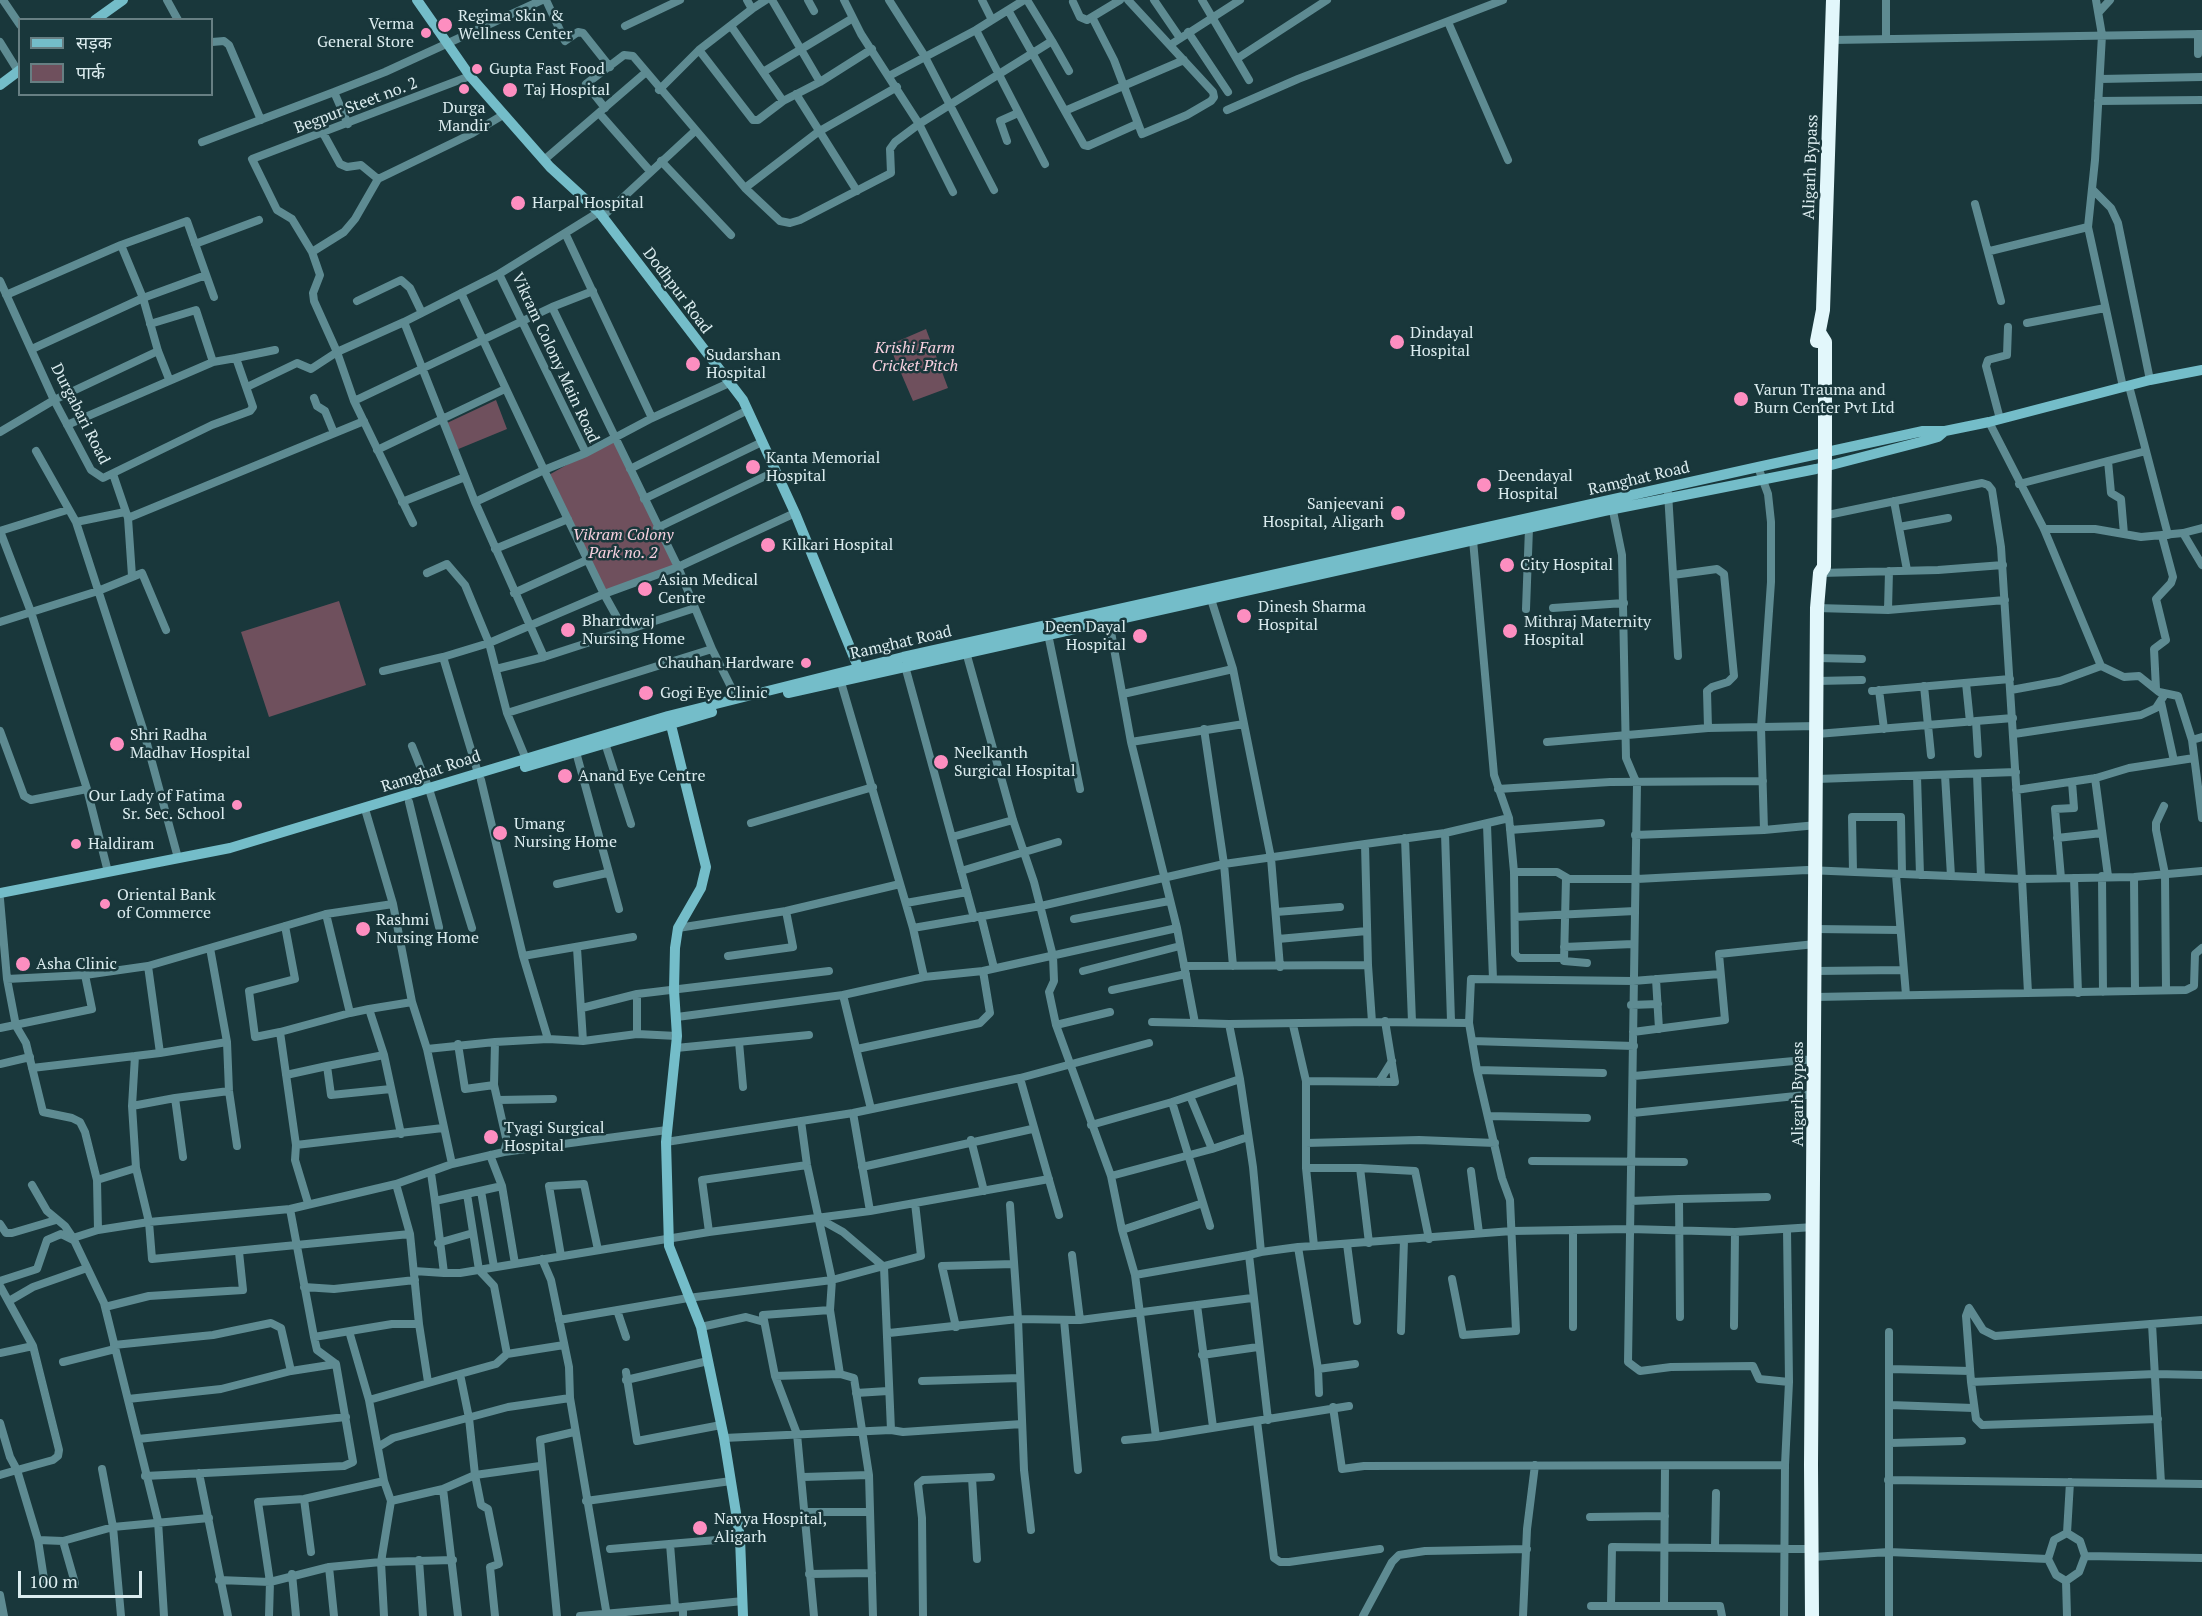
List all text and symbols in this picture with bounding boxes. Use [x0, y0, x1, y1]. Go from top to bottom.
place label: Regima Skin & Wellness Center [458, 6, 572, 44]
place label: Verma General Store [317, 14, 414, 52]
marker: Regima Skin & Wellness Center [436, 16, 454, 34]
legend [18, 18, 213, 96]
marker: Verma General Store [419, 26, 433, 40]
text: सड़क [76, 30, 112, 54]
place label: Gupta Fast Food [489, 59, 605, 79]
text: पार्क [76, 60, 105, 84]
marker: Gupta Fast Food [470, 62, 484, 76]
street label: Begpur Steet no. 2 [292, 74, 420, 138]
place label: Taj Hospital [524, 80, 610, 100]
marker: Taj Hospital [501, 81, 519, 99]
marker: Durga Mandir [457, 82, 471, 96]
place label: Durga Mandir [438, 98, 490, 136]
street label: Aligarh Bypass [1800, 114, 1822, 220]
place label: Harpal Hospital [532, 193, 644, 213]
marker: Harpal Hospital [509, 194, 527, 212]
street label: Dodhpur Road [639, 244, 715, 338]
street label: Vikram Colony Main Road [507, 270, 603, 446]
place label: Dindayal Hospital [1410, 323, 1474, 361]
marker: Dindayal Hospital [1388, 333, 1406, 351]
park label: Krishi Farm Cricket Pitch [872, 338, 958, 376]
place label: Sudarshan Hospital [706, 345, 781, 383]
marker: Sudarshan Hospital [684, 355, 702, 373]
street label: Durgabari Road [46, 360, 114, 468]
place label: Varun Trauma and Burn Center Pvt Ltd [1754, 380, 1895, 418]
marker: Varun Trauma and Burn Center Pvt Ltd [1732, 390, 1750, 408]
place label: Kanta Memorial Hospital [766, 448, 880, 486]
marker: Kanta Memorial Hospital [744, 458, 762, 476]
street label: Ramghat Road [1586, 458, 1692, 500]
place label: Deendayal Hospital [1498, 466, 1573, 504]
marker: Deendayal Hospital [1475, 476, 1493, 494]
place label: Sanjeevani Hospital, Aligarh [1263, 494, 1384, 532]
marker: Sanjeevani Hospital, Aligarh [1389, 504, 1407, 522]
park label: Vikram Colony Park no. 2 [572, 525, 674, 563]
place label: Kilkari Hospital [782, 535, 893, 555]
marker: Kilkari Hospital [759, 536, 777, 554]
place label: City Hospital [1520, 555, 1613, 575]
marker: City Hospital [1498, 556, 1516, 574]
place label: Asian Medical Centre [658, 570, 758, 608]
marker: Asian Medical Centre [636, 580, 654, 598]
place label: Dinesh Sharma Hospital [1258, 597, 1366, 635]
marker: Dinesh Sharma Hospital [1235, 607, 1253, 625]
place label: Bharrdwaj Nursing Home [582, 611, 685, 649]
place label: Mithraj Maternity Hospital [1524, 612, 1651, 650]
place label: Deen Dayal Hospital [1045, 617, 1126, 655]
marker: Bharrdwaj Nursing Home [559, 621, 577, 639]
street label: Ramghat Road [848, 622, 954, 664]
marker: Mithraj Maternity Hospital [1501, 622, 1519, 640]
marker: Deen Dayal Hospital [1131, 627, 1149, 645]
place label: Chauhan Hardware [658, 653, 794, 673]
marker: Chauhan Hardware [799, 656, 813, 670]
place label: Gogi Eye Clinic [660, 683, 768, 703]
marker: Gogi Eye Clinic [637, 684, 655, 702]
place label: Shri Radha Madhav Hospital [130, 725, 250, 763]
marker: Shri Radha Madhav Hospital [108, 735, 126, 753]
place label: Neelkanth Surgical Hospital [954, 743, 1076, 781]
street label: Ramghat Road [379, 747, 483, 797]
marker: Neelkanth Surgical Hospital [932, 753, 950, 771]
place label: Anand Eye Centre [578, 766, 705, 786]
marker: Anand Eye Centre [556, 767, 574, 785]
place label: Our Lady of Fatima Sr. Sec. School [89, 786, 225, 824]
marker: Our Lady of Fatima Sr. Sec. School [230, 798, 244, 812]
place label: Umang Nursing Home [514, 814, 617, 852]
marker: Umang Nursing Home [491, 824, 509, 842]
place label: Haldiram [88, 834, 154, 854]
marker: Haldiram [69, 837, 83, 851]
place label: Oriental Bank of Commerce [117, 885, 216, 923]
marker: Oriental Bank of Commerce [98, 897, 112, 911]
place label: Rashmi Nursing Home [376, 910, 479, 948]
marker: Rashmi Nursing Home [354, 920, 372, 938]
place label: Asha Clinic [36, 954, 117, 974]
marker: Asha Clinic [14, 955, 32, 973]
street label: Aligarh Bypass [1788, 1041, 1808, 1147]
place label: Tyagi Surgical Hospital [504, 1118, 605, 1156]
marker: Tyagi Surgical Hospital [482, 1128, 500, 1146]
place label: Navya Hospital, Aligarh [714, 1509, 827, 1547]
marker: Navya Hospital, Aligarh [691, 1519, 709, 1537]
scale bar [21, 1559, 146, 1597]
text: 100 m [29, 1569, 78, 1593]

